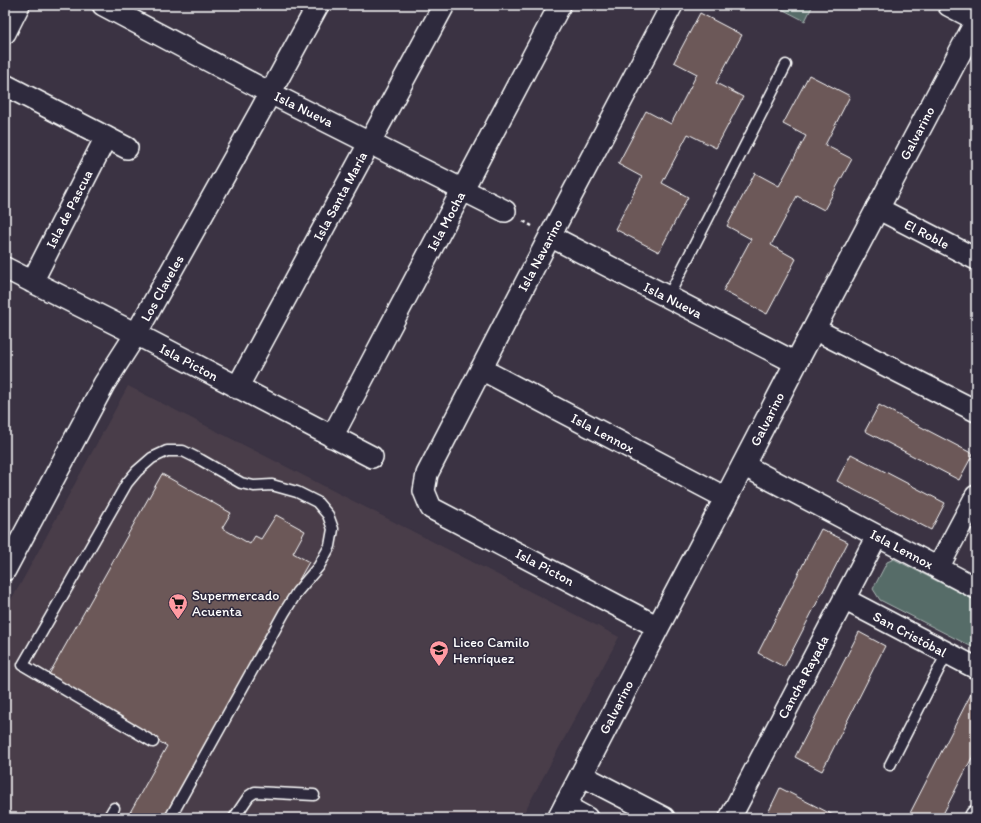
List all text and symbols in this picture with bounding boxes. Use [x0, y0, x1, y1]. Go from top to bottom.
street label: Isla Nueva [272, 88, 337, 131]
street label: Galvarino [896, 103, 939, 163]
street label: Isla Santa María [310, 149, 371, 244]
street label: Isla de Pascua [42, 167, 97, 251]
street label: Isla Mocha [424, 188, 470, 254]
street label: Isla Navarino [514, 216, 567, 294]
street label: El Roble [901, 216, 952, 253]
street label: Los Claveles [137, 252, 188, 325]
street label: Isla Nueva [641, 278, 706, 323]
street label: Isla Picton [157, 340, 221, 385]
street label: Galvarino [747, 389, 788, 449]
street label: Isla Lennox [568, 410, 638, 457]
street label: Isla Lennox [867, 526, 937, 573]
street label: Isla Picton [513, 545, 577, 590]
place label: Supermercado Acuenta [192, 587, 279, 620]
supermarket icon: Supermercado Acuenta [167, 592, 189, 620]
street label: San Cristóbal [870, 608, 950, 661]
street label: Cancha Rayada [774, 633, 833, 722]
place label: Liceo Camilo Henríquez [453, 634, 529, 667]
school or university icon: Liceo Camilo Henríquez [428, 639, 450, 667]
street label: Galvarino [596, 677, 637, 737]

